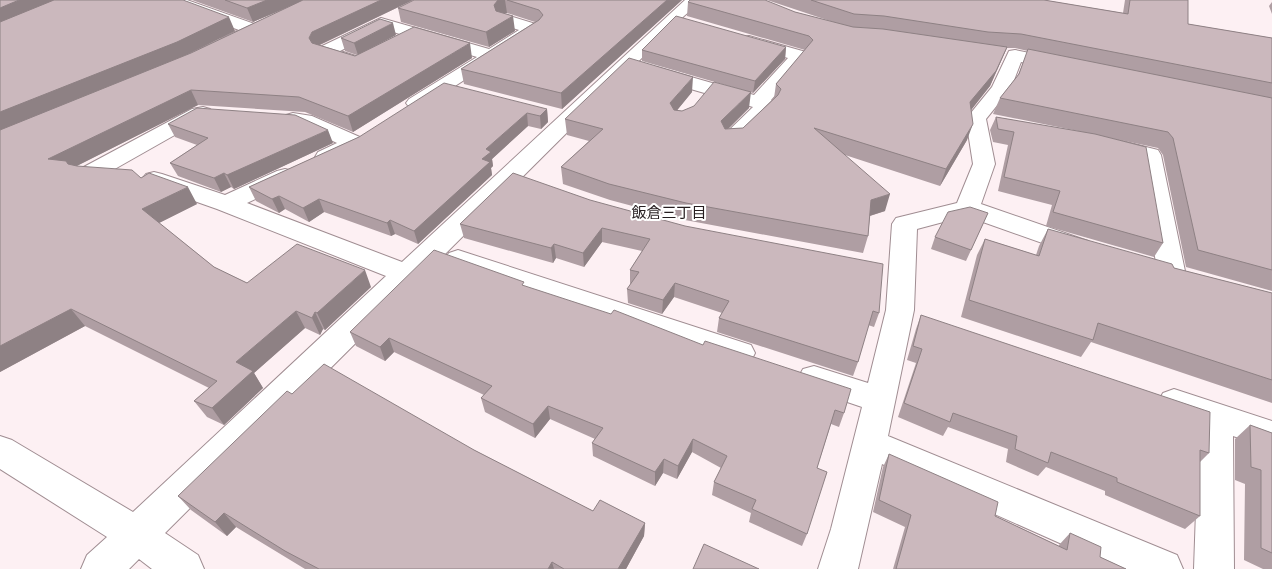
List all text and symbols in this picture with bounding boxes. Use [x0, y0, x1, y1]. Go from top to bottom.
district label: 飯倉三丁目 [631, 204, 707, 221]

